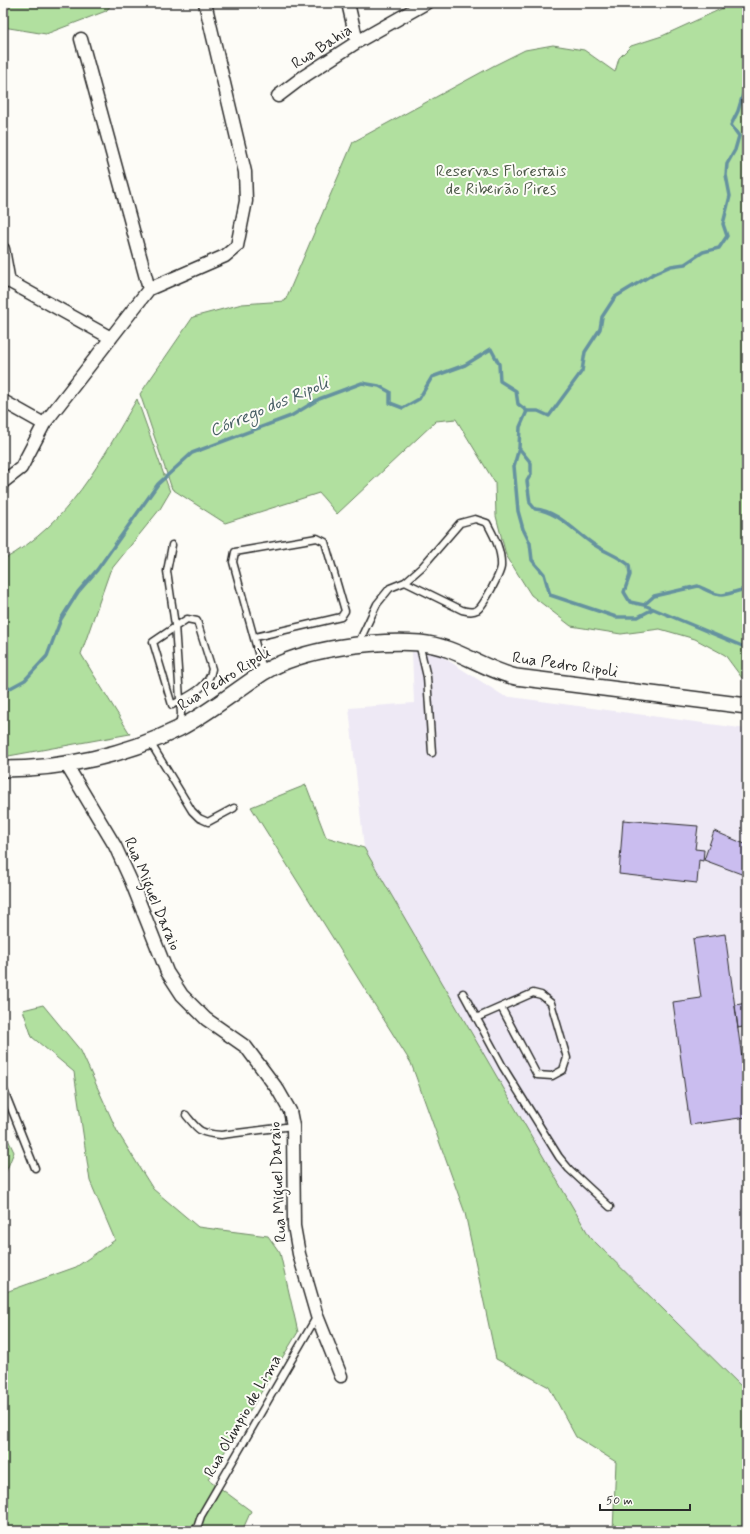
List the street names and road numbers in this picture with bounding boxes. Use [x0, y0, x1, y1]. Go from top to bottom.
street label: Rua Bahia [288, 20, 356, 74]
street label: Rua Pedro Ripoli [173, 642, 275, 716]
street label: Rua Pedro Ripoli [511, 647, 619, 683]
street label: Rua Miguel Daraio [118, 834, 185, 954]
street label: Rua Miguel Daraio [264, 1121, 293, 1243]
street label: Rua Olimpio de Lima [199, 1351, 287, 1481]

